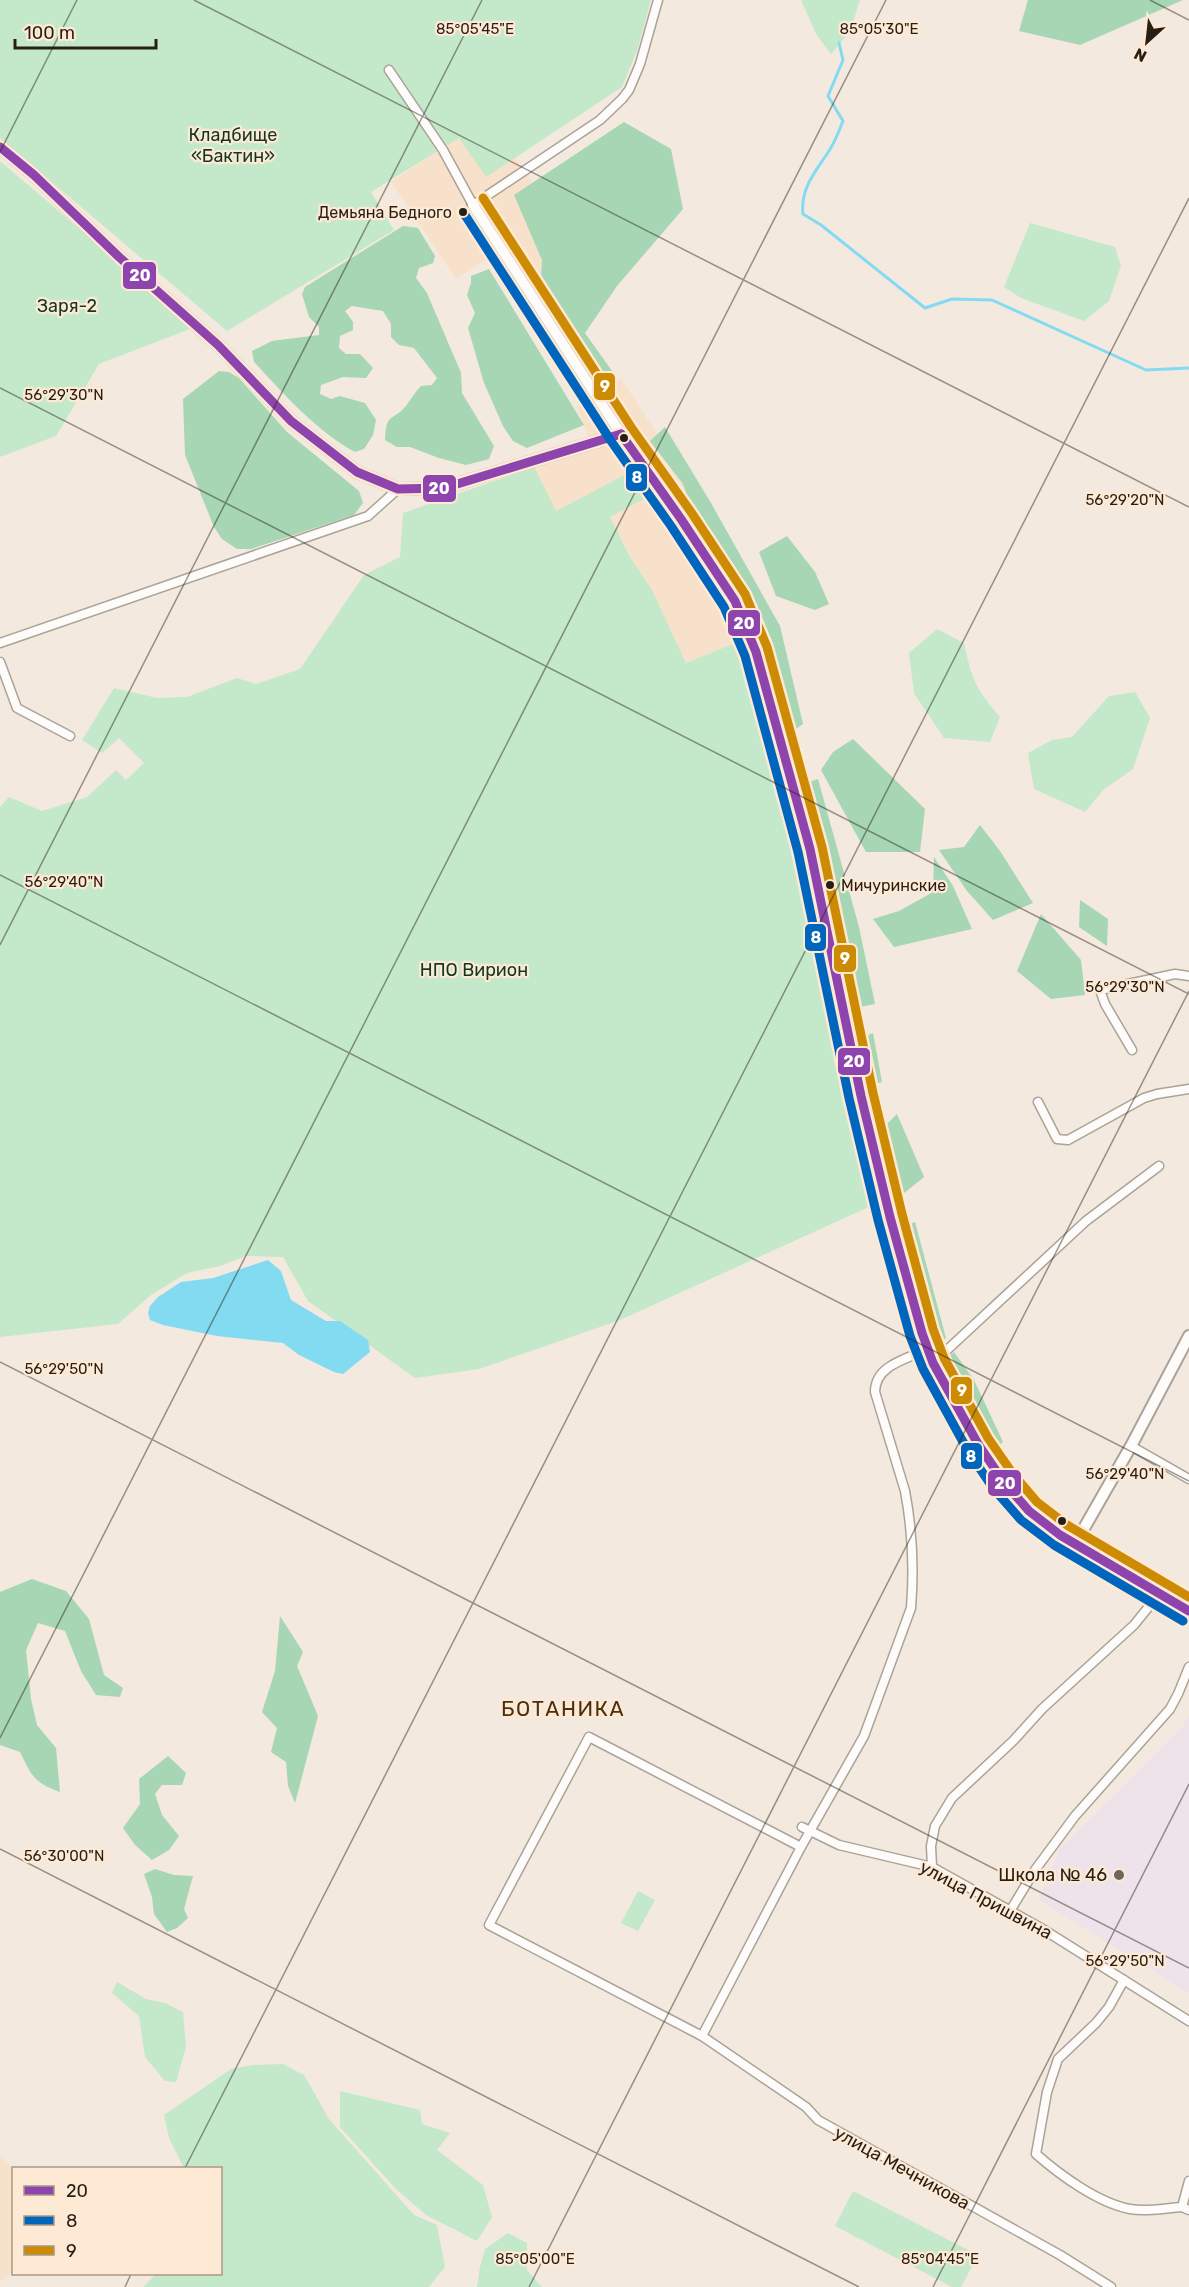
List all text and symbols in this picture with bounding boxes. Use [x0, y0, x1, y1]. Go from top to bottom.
scale bar [15, 12, 156, 50]
north arrow [1117, 12, 1177, 72]
text: 85°05'45"E [436, 20, 514, 38]
text: 85°05'30"E [839, 20, 919, 38]
text: 100 m [24, 22, 75, 44]
text: N [1131, 44, 1150, 66]
park label: Кладбище «Бактин» [189, 124, 277, 167]
place label: Демьяна Бедного [318, 203, 452, 222]
marker: Демьяна Бедного [457, 206, 469, 218]
line badge: 20 [122, 261, 157, 290]
text: 20 [129, 266, 151, 285]
park label: Заря-2 [37, 295, 97, 317]
line badge: 9 [593, 372, 616, 401]
text: 9 [600, 377, 610, 396]
text: 56°29'30"N [24, 386, 104, 404]
unlabelled marker [618, 432, 630, 444]
line badge: 8 [625, 463, 648, 492]
text: 8 [632, 468, 643, 487]
line badge: 20 [422, 474, 457, 503]
text: 20 [428, 479, 450, 498]
text: 56°29'20"N [1085, 491, 1165, 509]
line badge: 20 [727, 609, 761, 637]
text: 20 [733, 614, 755, 633]
text: 56°29'40"N [25, 873, 103, 891]
place label: Мичуринские [841, 876, 946, 895]
marker: Мичуринские [824, 879, 836, 891]
line badge: 8 [804, 923, 827, 952]
text: 8 [811, 928, 822, 947]
line badge: 9 [833, 944, 857, 973]
text: 9 [840, 949, 850, 968]
park label: НПО Вирион [420, 959, 528, 981]
text: 56°29'30"N [1085, 978, 1165, 996]
line badge: 20 [837, 1047, 871, 1076]
text: 20 [843, 1052, 865, 1071]
text: 56°29'50"N [24, 1360, 104, 1378]
line badge: 9 [950, 1376, 973, 1405]
text: 9 [957, 1381, 967, 1400]
line badge: 8 [960, 1442, 983, 1470]
text: 8 [966, 1447, 977, 1466]
text: 56°29'40"N [1086, 1465, 1164, 1483]
line badge: 20 [987, 1469, 1022, 1497]
text: 20 [994, 1474, 1016, 1493]
unlabelled marker [1056, 1515, 1068, 1527]
district label: БОТАНИКА [501, 1696, 625, 1721]
text: 56°30'00"N [24, 1847, 104, 1865]
street label: улица Пришвина [916, 1856, 1056, 1944]
place label: Школа № 46 [998, 1864, 1107, 1886]
marker: Школа № 46 [1112, 1868, 1126, 1882]
text: 56°29'50"N [1085, 1952, 1165, 1970]
street label: улица Мечникова [830, 2122, 974, 2214]
legend [12, 2167, 222, 2275]
text: 20 [66, 2180, 88, 2202]
text: 8 [66, 2210, 77, 2232]
text: 9 [66, 2240, 77, 2262]
text: 85°05'00"E [495, 2250, 575, 2268]
text: 85°04'45"E [901, 2250, 979, 2268]

